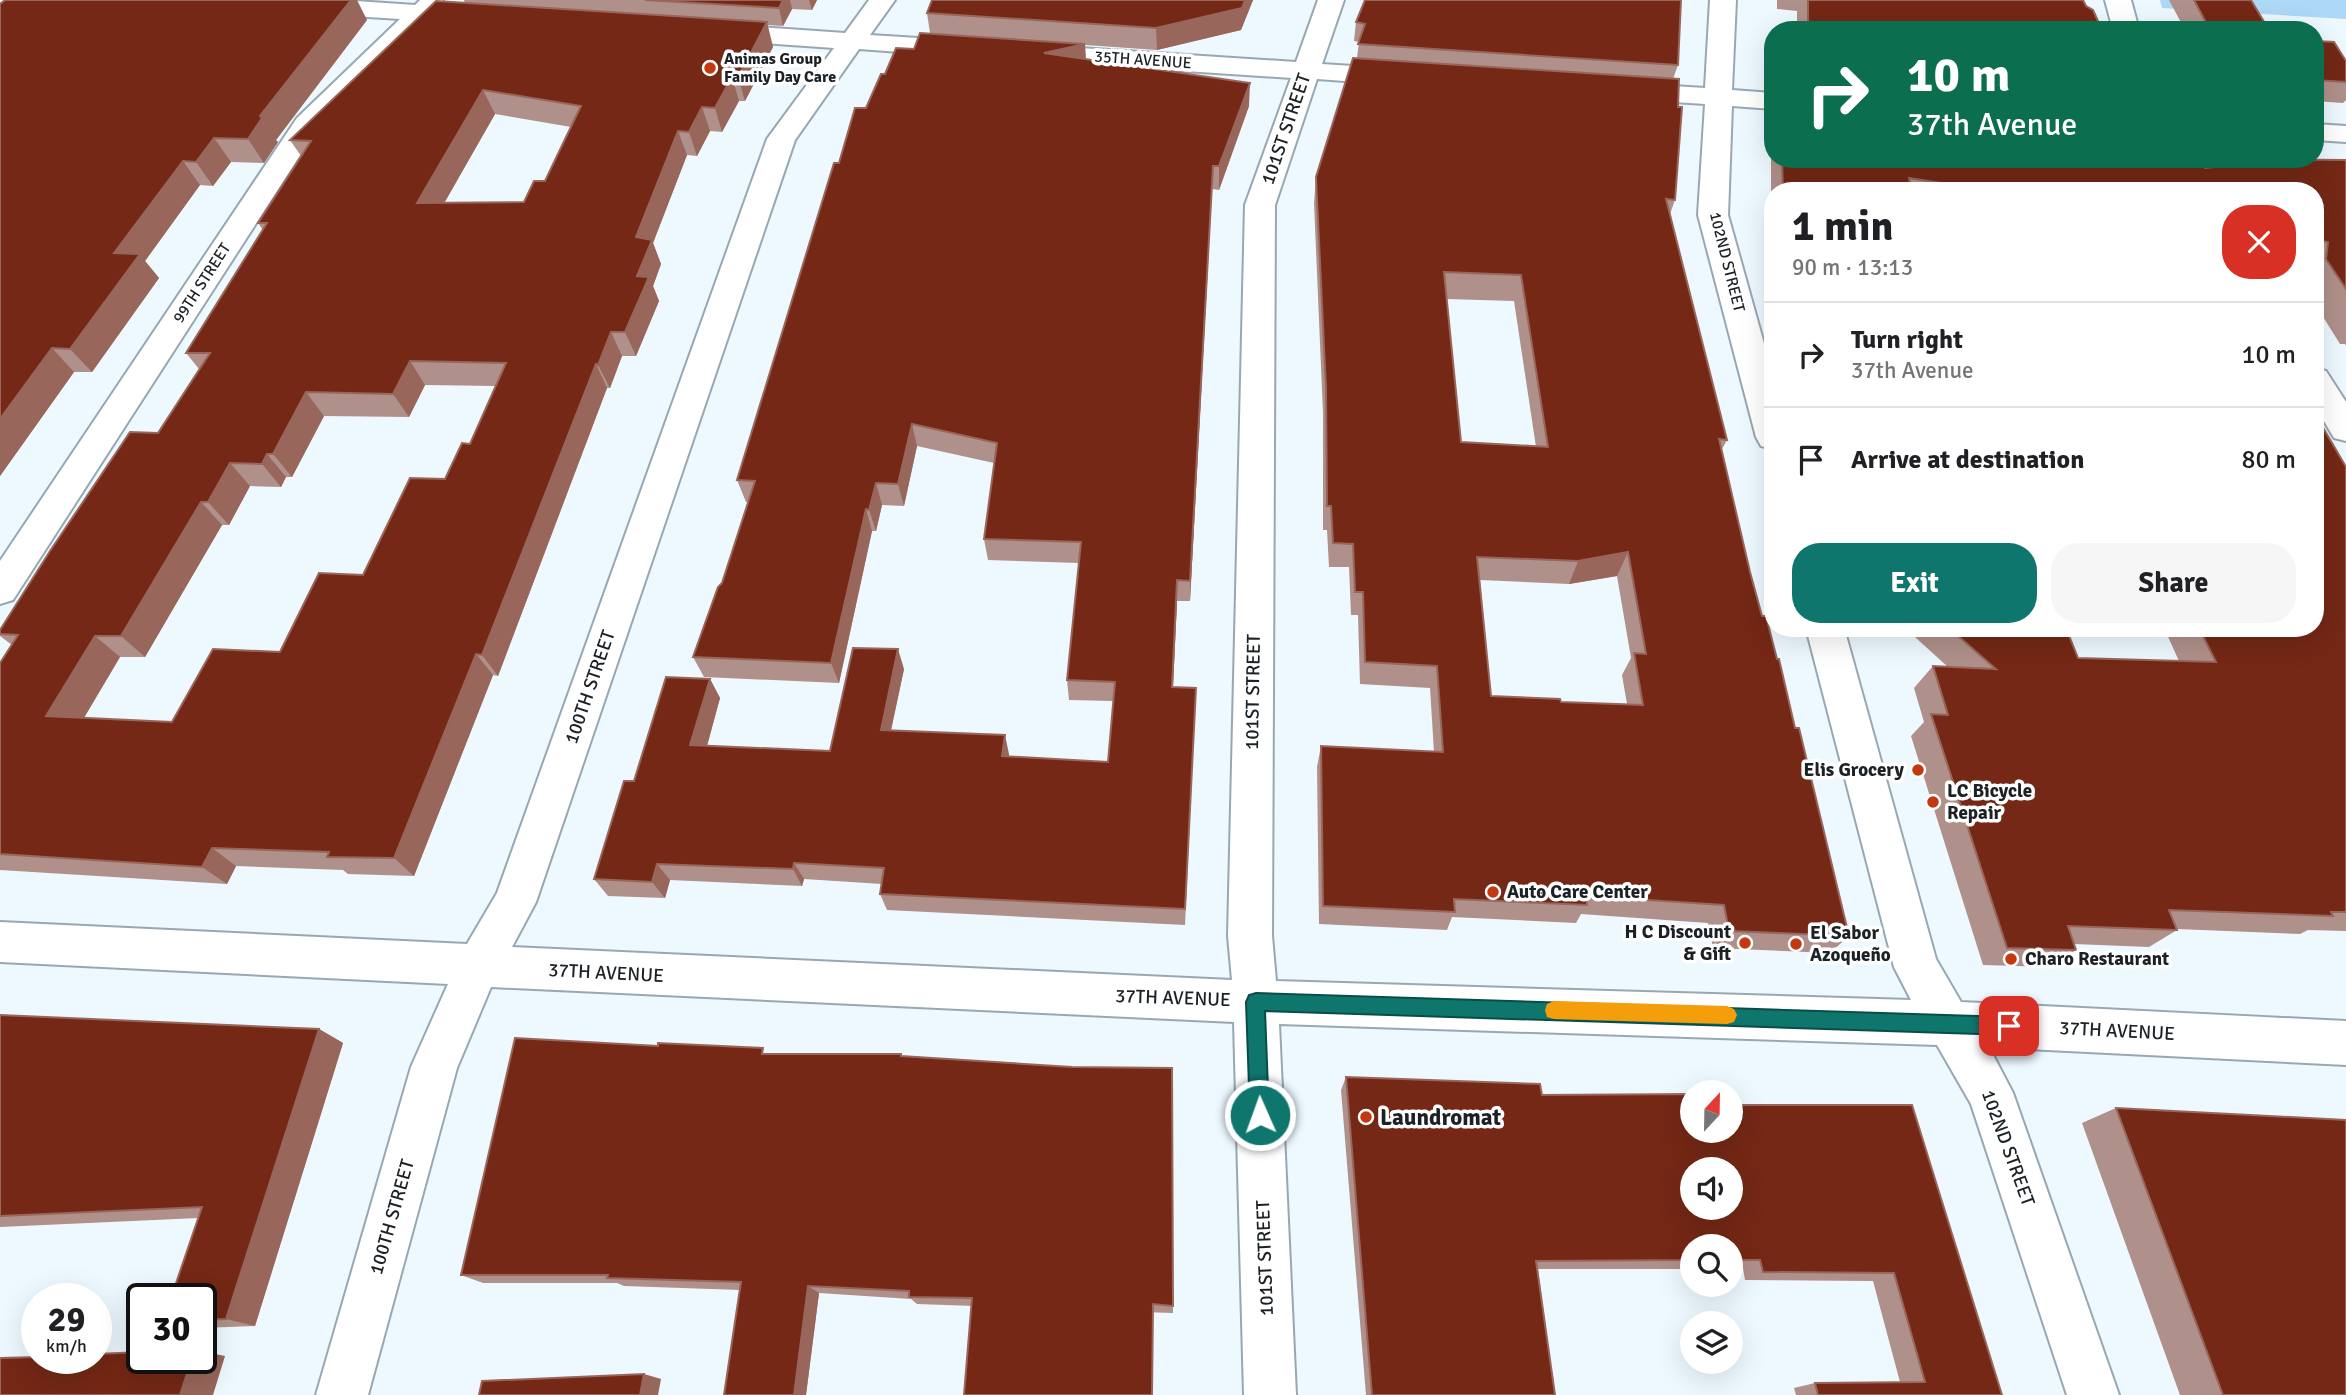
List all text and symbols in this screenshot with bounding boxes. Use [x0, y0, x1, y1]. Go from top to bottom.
text: 10 m [1907, 45, 2010, 105]
street label: 35TH AVENUE [1094, 47, 1192, 73]
place label: Animas Group Family Day Care [724, 49, 836, 87]
icon: right [1792, 49, 1883, 140]
marker: Animas Group Family Day Care [702, 60, 718, 76]
street label: 101ST STREET [1256, 70, 1316, 188]
text: 37th Avenue [1907, 105, 2077, 144]
text: 1 min [1792, 201, 1893, 252]
button: close [2222, 205, 2296, 279]
street label: 102ND STREET [1705, 210, 1749, 314]
street label: 99TH STREET [169, 239, 235, 327]
text: 90 m · 13:13 [1792, 253, 1913, 282]
text: Turn right [1851, 324, 1963, 356]
icon: right [1792, 336, 1830, 374]
text: 10 m [2241, 339, 2296, 371]
text: 37th Avenue [1851, 356, 1973, 385]
icon: arrive [1792, 441, 1830, 479]
text: Arrive at destination [1851, 444, 2084, 476]
text: 80 m [2241, 444, 2296, 476]
button: Exit [1792, 543, 2037, 623]
button: Share [2051, 543, 2296, 623]
street label: 100TH STREET [559, 626, 621, 747]
street label: 101ST STREET [1240, 633, 1266, 750]
place label: Elis Grocery [1804, 758, 1905, 782]
marker: Elis Grocery [1910, 762, 1926, 778]
place label: LC Bicycle Repair [1947, 779, 2032, 825]
marker: LC Bicycle Repair [1925, 794, 1941, 810]
place label: Auto Care Center [1507, 880, 1648, 904]
marker: Auto Care Center [1485, 884, 1501, 900]
place label: H C Discount & Gift [1625, 920, 1731, 966]
place label: El Sabor Azoqueño [1810, 921, 1891, 967]
marker: H C Discount & Gift [1737, 935, 1753, 951]
marker: El Sabor Azoqueño [1788, 936, 1804, 952]
place label: Charo Restaurant [2025, 947, 2169, 971]
marker: Charo Restaurant [2003, 951, 2019, 967]
street label: 37TH AVENUE [548, 958, 664, 988]
street label: 37TH AVENUE [1115, 984, 1231, 1012]
pin [1979, 996, 2039, 1056]
icon: arrive [1990, 1007, 2028, 1045]
street label: 37TH AVENUE [2059, 1016, 2175, 1046]
position arrow [1223, 1078, 1297, 1152]
north arrow [1680, 1080, 1743, 1143]
map controls [1680, 1080, 1743, 1374]
street label: 102ND STREET [1976, 1087, 2040, 1210]
place label: Laundromat [1380, 1103, 1501, 1132]
marker: Laundromat [1358, 1109, 1374, 1125]
street label: 100TH STREET [364, 1156, 420, 1277]
button: sound [1680, 1157, 1743, 1220]
street label: 101ST STREET [1251, 1199, 1279, 1316]
button: search [1680, 1234, 1743, 1297]
speed limit sign: 30 [126, 1283, 217, 1374]
text: 29 [48, 1298, 85, 1341]
button: layers [1680, 1311, 1743, 1374]
text: km/h [46, 1335, 87, 1357]

